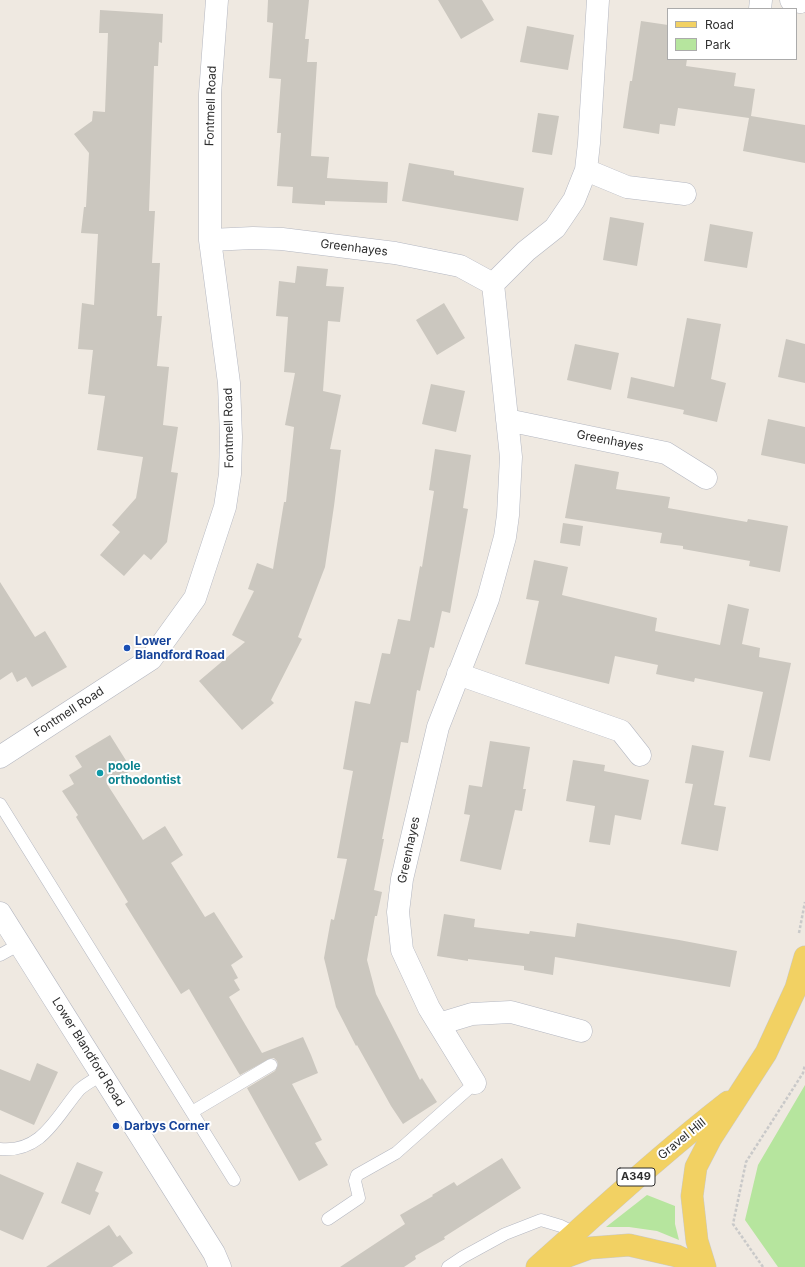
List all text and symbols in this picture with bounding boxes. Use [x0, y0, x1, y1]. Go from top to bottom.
legend [667, 8, 797, 60]
text: Road [705, 17, 734, 32]
text: Park [705, 37, 731, 52]
street label: Fontmell Road [202, 66, 220, 146]
street label: Greenhayes [319, 237, 389, 259]
street label: Fontmell Road [221, 388, 237, 468]
street label: Greenhayes [575, 427, 645, 455]
place label: Lower Blandford Road [135, 634, 225, 662]
marker: Lower Blandford Road [122, 643, 132, 653]
street label: Fontmell Road [31, 684, 107, 740]
place label: poole orthodontist [108, 759, 181, 787]
marker: poole orthodontist [95, 768, 105, 778]
street label: Greenhayes [395, 815, 423, 885]
street label: Lower Blandford Road [49, 995, 127, 1109]
street label: Gravel Hill [655, 1115, 709, 1163]
place label: Darbys Corner [124, 1119, 210, 1133]
marker: Darbys Corner [111, 1121, 121, 1131]
road number: A349 [617, 1168, 655, 1186]

